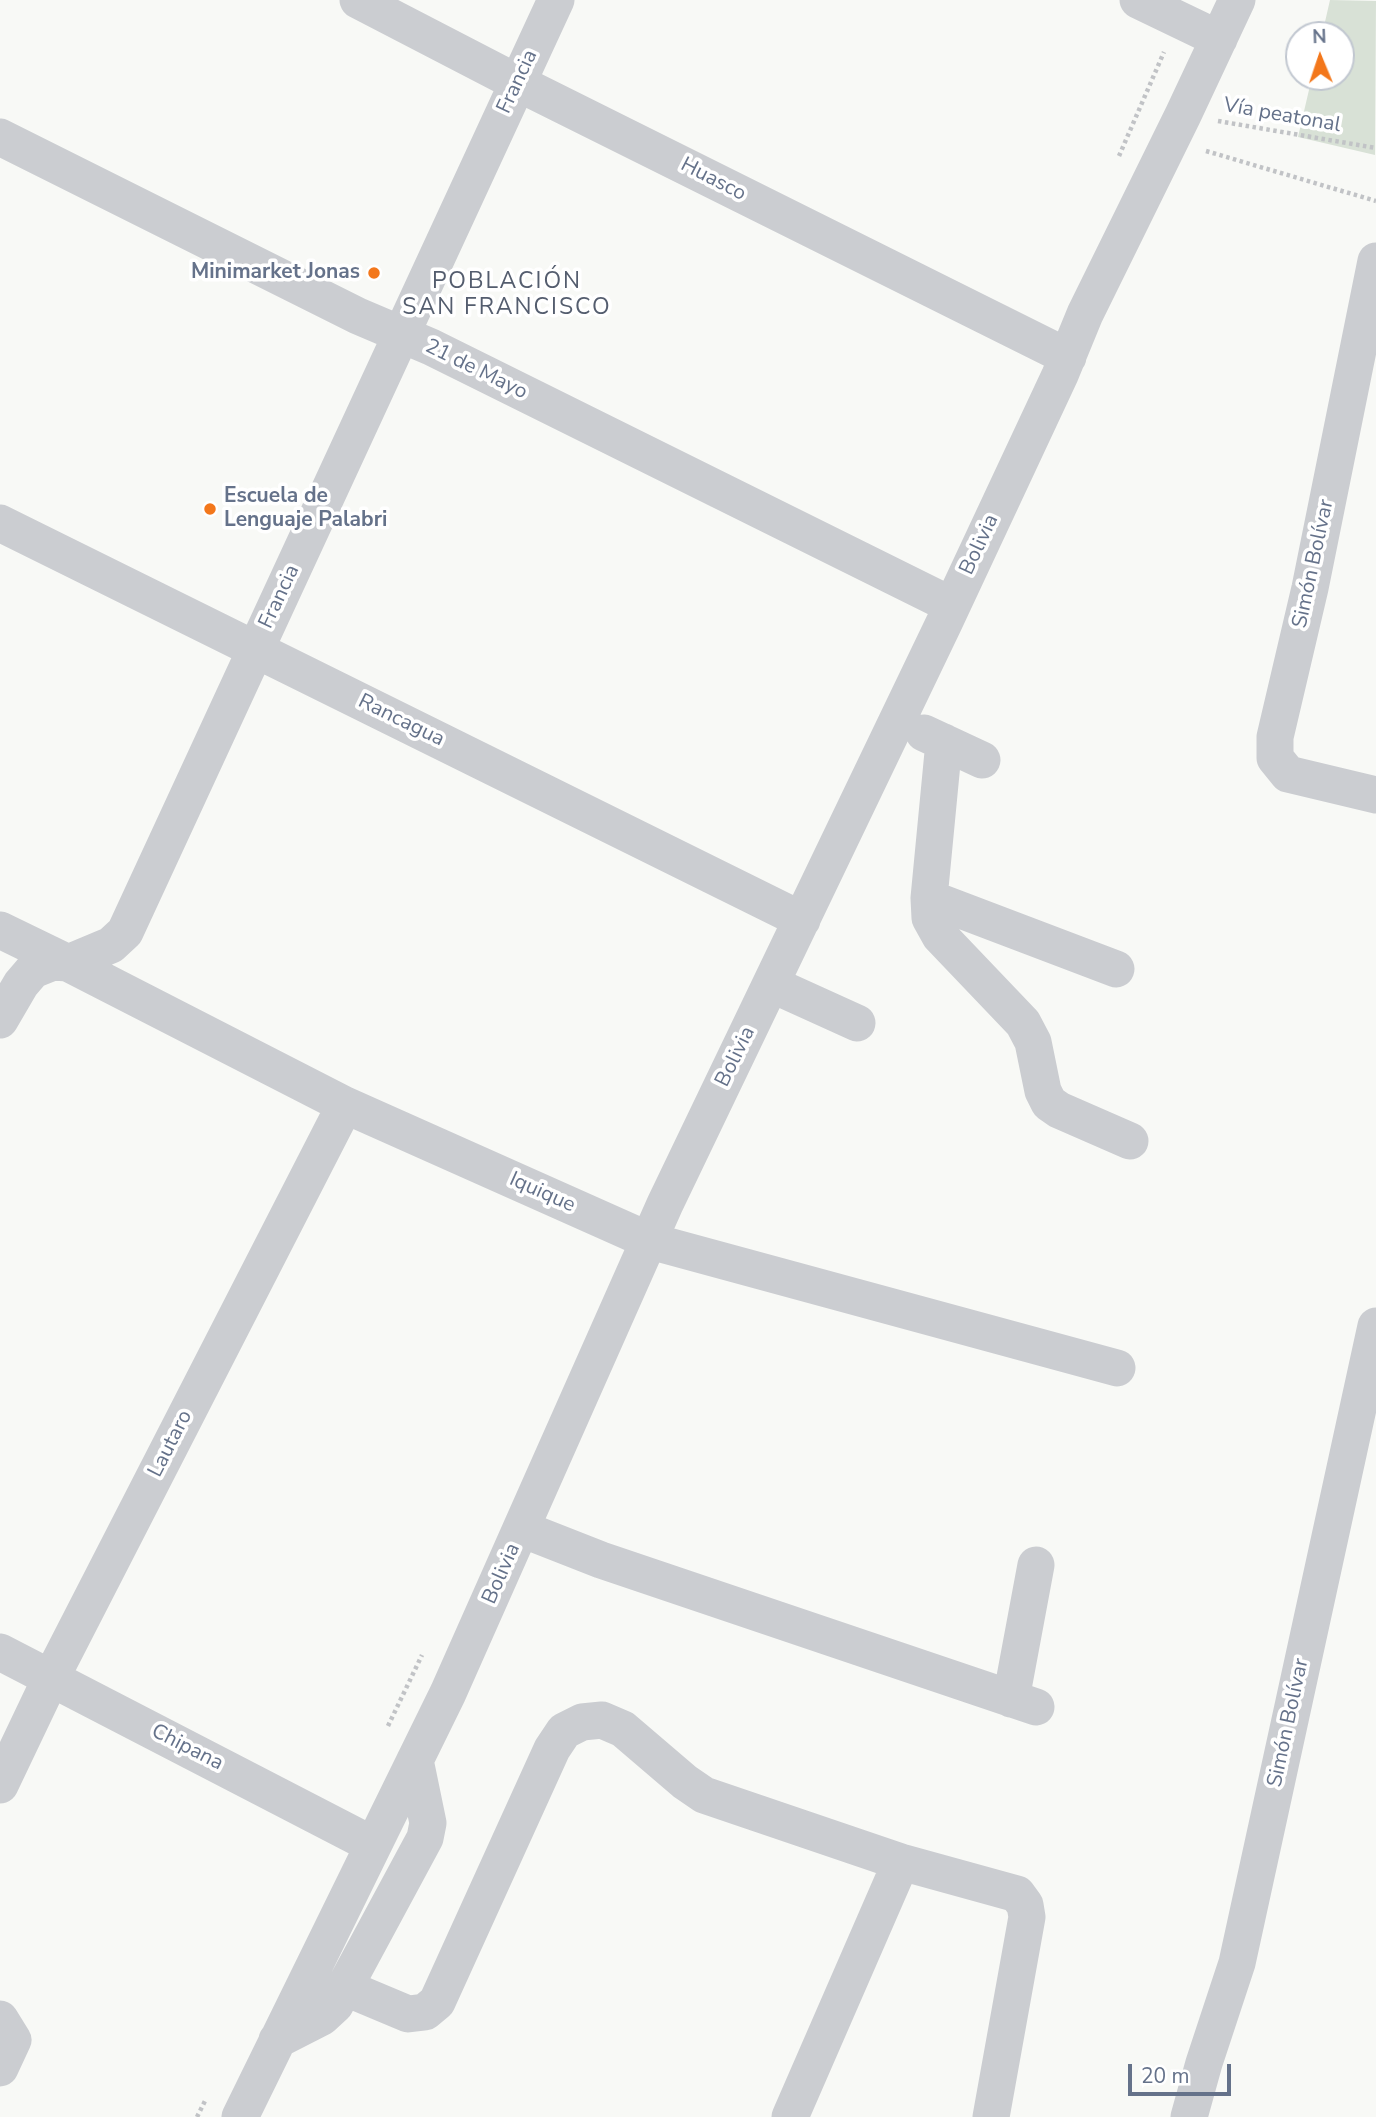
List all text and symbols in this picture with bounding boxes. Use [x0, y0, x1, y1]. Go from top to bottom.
north arrow [1285, 21, 1355, 91]
text: N [1312, 24, 1327, 50]
street label: Francia [492, 46, 544, 118]
street label: Vía peatonal [1221, 93, 1343, 139]
street label: Huasco [676, 153, 750, 207]
place label: Minimarket Jonas [191, 260, 360, 286]
marker: Minimarket Jonas [366, 265, 382, 281]
district label: POBLACIÓN SAN FRANCISCO [404, 268, 610, 322]
street label: 21 de Mayo [421, 334, 531, 406]
place label: Escuela de Lenguaje Palabri [224, 484, 387, 534]
street label: Simón Bolívar [1288, 497, 1340, 631]
marker: Escuela de Lenguaje Palabri [202, 501, 218, 517]
street label: Bolivia [955, 511, 1005, 579]
street label: Francia [254, 561, 306, 633]
street label: Rancagua [354, 689, 448, 753]
street label: Bolivia [711, 1023, 761, 1091]
street label: Iquique [505, 1167, 579, 1219]
street label: Lautaro [143, 1406, 199, 1482]
street label: Bolivia [478, 1540, 526, 1608]
street label: Simón Bolívar [1263, 1656, 1315, 1790]
street label: Chipana [147, 1719, 227, 1777]
scale bar [1131, 2050, 1234, 2094]
text: 20 m [1141, 2062, 1190, 2090]

